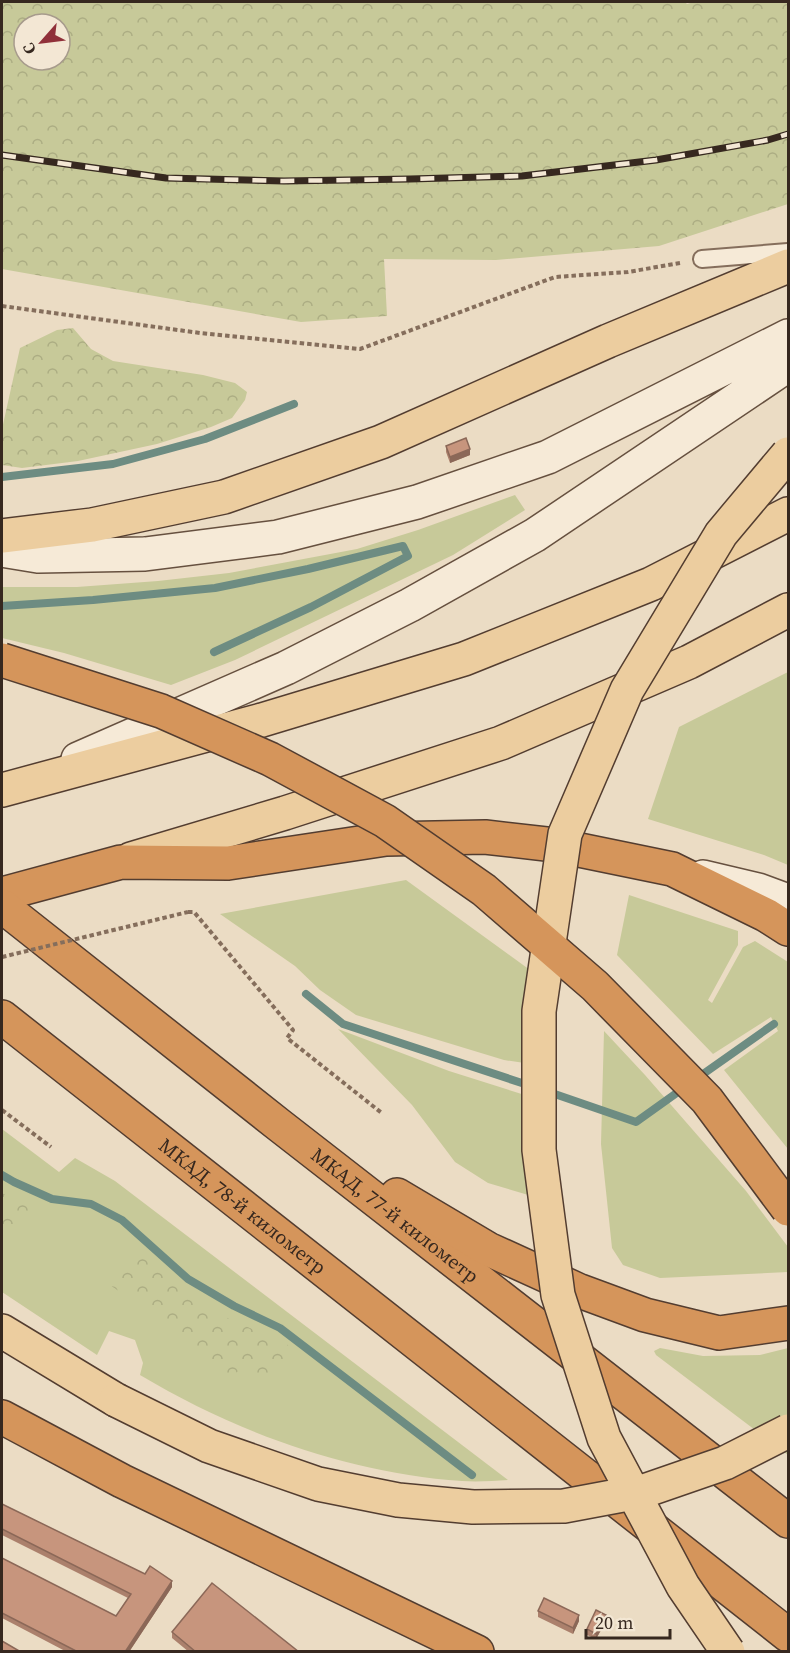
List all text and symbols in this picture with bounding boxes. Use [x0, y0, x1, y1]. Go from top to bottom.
north arrow [12, 12, 72, 72]
text: С [17, 39, 41, 59]
street label: МКАД, 78-й километр [153, 1131, 332, 1281]
street label: МКАД, 77-й километр [305, 1141, 485, 1289]
scale bar [586, 1602, 670, 1640]
text: 20 m [595, 1610, 633, 1635]

